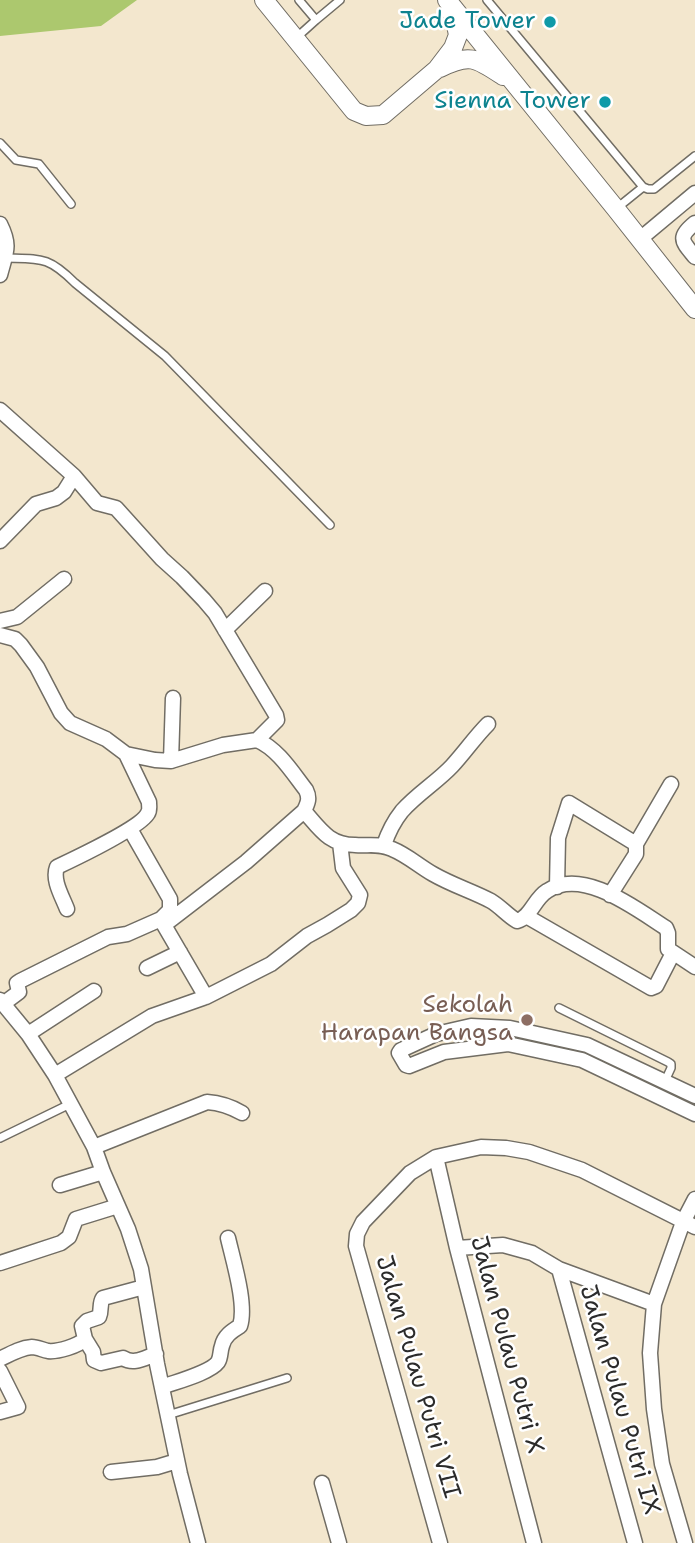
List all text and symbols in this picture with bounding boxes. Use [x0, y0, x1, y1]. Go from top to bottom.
place label: Jade Tower [399, 8, 536, 36]
marker: Jade Tower [542, 14, 558, 30]
place label: Sienna Tower [434, 88, 591, 116]
marker: Sienna Tower [597, 94, 613, 110]
place label: Sekolah Harapan Bangsa [321, 992, 513, 1048]
marker: Sekolah Harapan Bangsa [519, 1012, 535, 1028]
street label: Jalan Pulau Putri X [463, 1233, 549, 1457]
street label: Jalan Pulau Putri VII [369, 1252, 465, 1502]
street label: Jalan Pulau Putri IX [572, 1282, 666, 1518]

